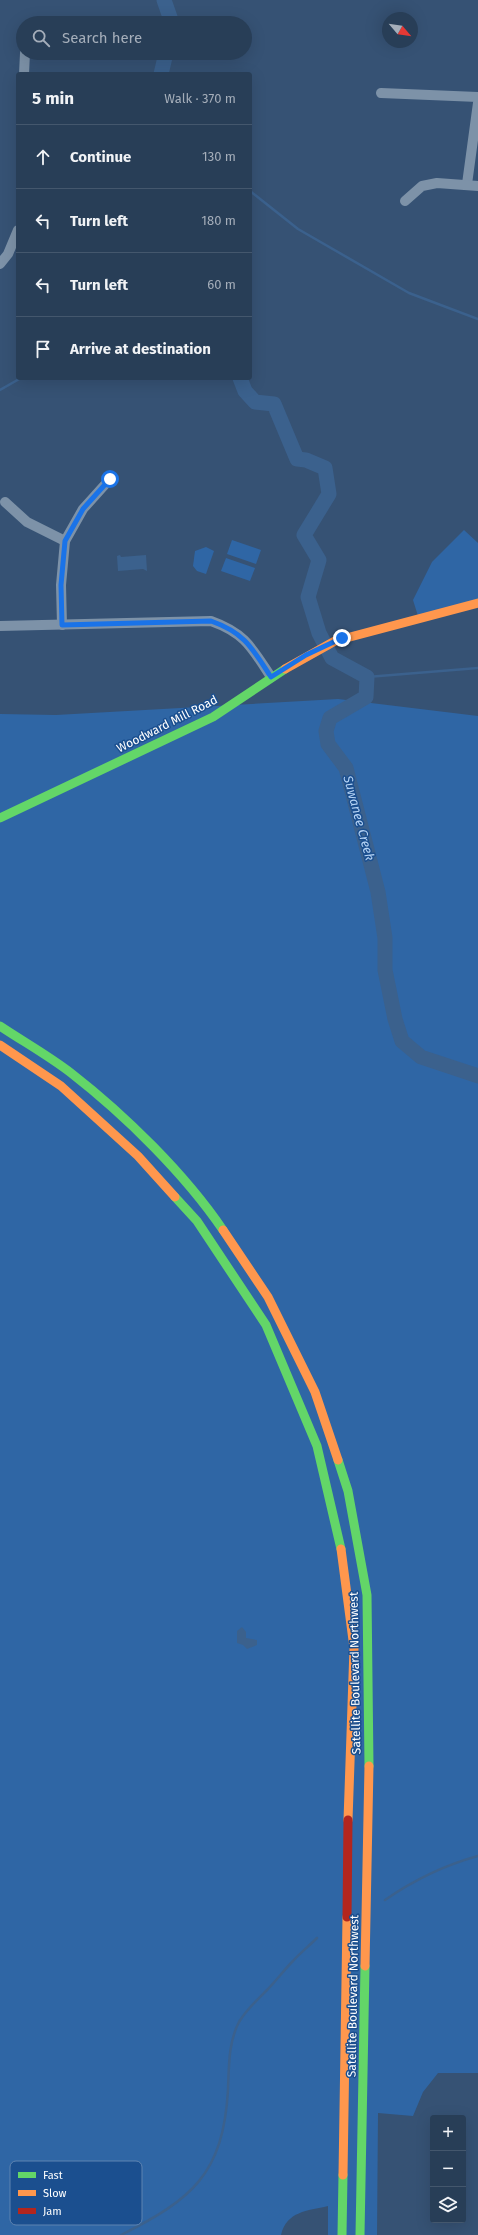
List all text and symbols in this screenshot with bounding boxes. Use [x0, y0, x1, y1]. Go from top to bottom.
north arrow [382, 12, 418, 48]
search box [16, 16, 252, 60]
icon: search [30, 27, 52, 49]
text: Search here [62, 29, 142, 47]
text: 5 min [32, 88, 74, 109]
text: Walk · 370 m [164, 91, 236, 106]
icon: ahead [32, 146, 54, 168]
text: Continue [70, 148, 131, 166]
text: 130 m [202, 149, 236, 164]
icon: left [32, 210, 54, 232]
text: Turn left [70, 212, 128, 230]
text: 180 m [201, 213, 236, 228]
icon: left [32, 274, 54, 296]
text: Turn left [70, 276, 128, 294]
text: 60 m [207, 277, 236, 292]
icon: arrive [32, 338, 54, 360]
text: Arrive at destination [70, 340, 211, 358]
route start [101, 470, 119, 488]
route end [333, 629, 351, 647]
street label: Woodward Mill Road [114, 693, 220, 755]
water label: Suwanee Creek [340, 773, 378, 862]
street label: Satellite Boulevard Northwest [347, 1591, 363, 1754]
street label: Satellite Boulevard Northwest [345, 1914, 361, 2077]
map controls [430, 2115, 466, 2223]
button: + [430, 2115, 466, 2151]
button: − [430, 2151, 466, 2187]
legend [10, 2161, 142, 2225]
text: Fast [43, 2169, 63, 2182]
text: Slow [43, 2187, 67, 2200]
button: layers [430, 2187, 466, 2223]
text: Jam [43, 2205, 62, 2218]

